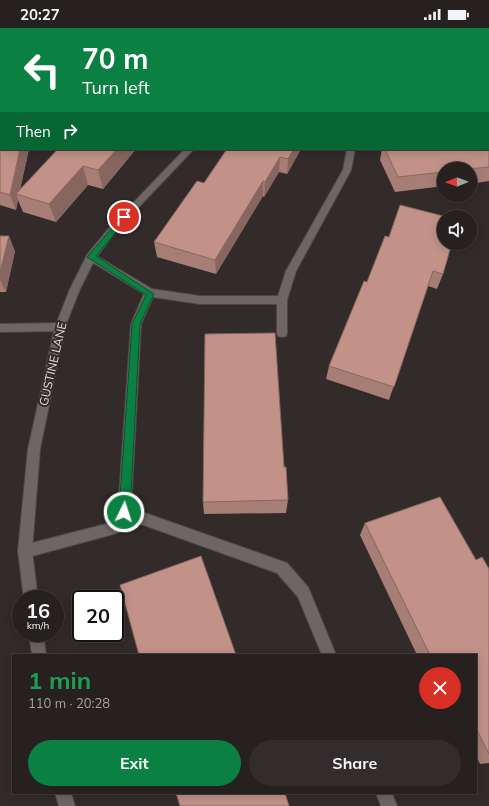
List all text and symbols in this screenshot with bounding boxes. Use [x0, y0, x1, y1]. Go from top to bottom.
text: 20:27 [20, 5, 60, 24]
text: 70 m [82, 41, 148, 76]
icon: left [16, 44, 68, 96]
text: Turn left [82, 76, 150, 99]
icon: right [59, 120, 81, 142]
text: Then [16, 122, 51, 141]
north arrow [437, 162, 477, 202]
map controls [437, 162, 477, 250]
pin [107, 200, 141, 234]
icon: arrive [113, 206, 135, 228]
button: sound [437, 210, 477, 250]
street label: GUSTINE LANE [36, 321, 69, 407]
position arrow [103, 491, 145, 533]
speed limit sign: 20 [72, 590, 124, 642]
text: 16 [26, 598, 50, 623]
text: km/h [27, 619, 49, 632]
text: 1 min [28, 665, 91, 695]
button: close [419, 667, 461, 709]
text: 110 m · 20:28 [28, 695, 110, 711]
button: Exit [28, 740, 241, 786]
button: Share [249, 740, 461, 786]

